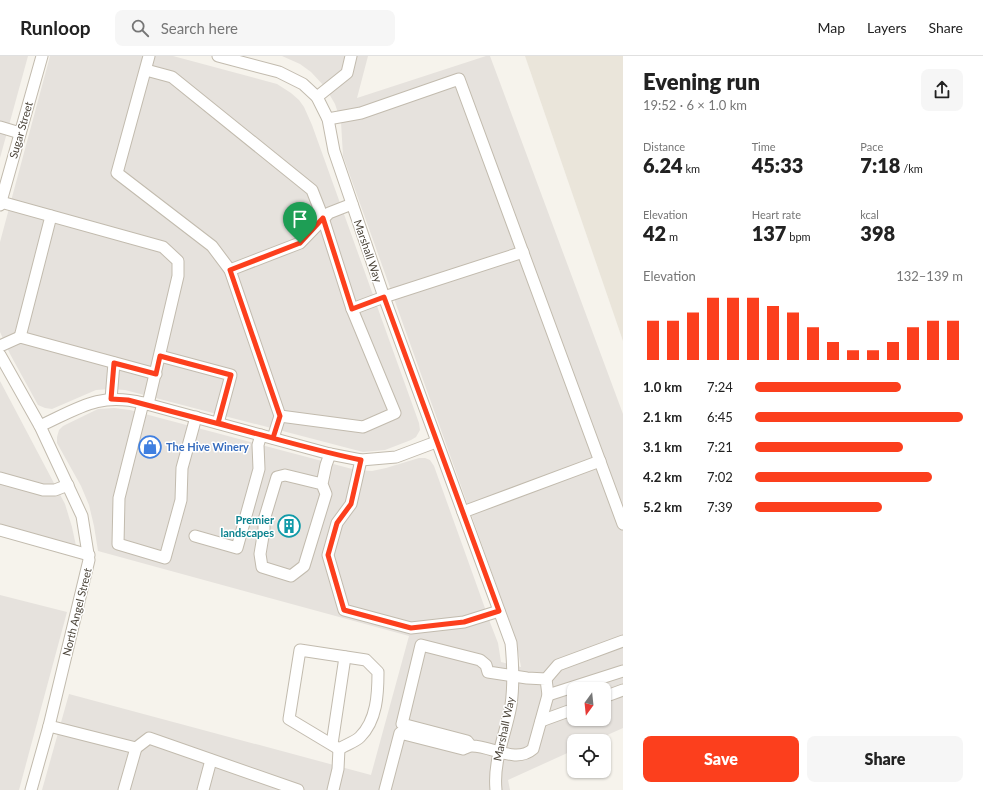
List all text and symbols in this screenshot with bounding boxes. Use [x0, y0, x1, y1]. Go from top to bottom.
search box [115, 10, 395, 46]
text: Runloop [20, 16, 91, 39]
icon: search [129, 17, 151, 39]
text: Search here [161, 19, 238, 37]
text: Map [817, 19, 845, 36]
text: Layers [867, 19, 907, 36]
text: Share [929, 19, 963, 36]
text: Evening run [643, 68, 760, 95]
button: share [921, 69, 963, 111]
text: 19:52 · 6 × 1.0 km [643, 97, 747, 113]
street label: Sugar Street [6, 100, 35, 160]
text: Distance [643, 140, 685, 153]
text: Time [752, 140, 776, 153]
text: Pace [860, 140, 883, 153]
text: 6.24 [643, 153, 683, 177]
text: 45:33 [752, 153, 803, 177]
text: 7:18 [860, 153, 900, 177]
text: km [683, 162, 700, 175]
text: /km [900, 162, 923, 175]
pin [283, 202, 317, 243]
icon: arrive [289, 208, 311, 230]
text: Elevation [643, 208, 688, 221]
text: Heart rate [752, 208, 801, 221]
text: kcal [860, 208, 879, 221]
street label: Marshall Way [352, 218, 385, 284]
text: 42 [643, 221, 666, 245]
text: 137 [752, 221, 786, 245]
text: 398 [860, 221, 895, 245]
text: m [666, 230, 678, 243]
text: bpm [786, 230, 811, 243]
text: Elevation [643, 268, 696, 284]
text: 132–139 m [896, 268, 963, 284]
text: 1.0 km [643, 379, 682, 395]
text: 7:24 [707, 379, 733, 395]
text: 2.1 km [643, 409, 682, 425]
text: 6:45 [707, 409, 733, 425]
shop icon: The Hive Winery [137, 434, 163, 460]
text: 3.1 km [643, 439, 682, 455]
text: 7:21 [707, 439, 733, 455]
place label: The Hive Winery [166, 440, 249, 453]
text: 4.2 km [643, 469, 682, 485]
text: 7:02 [707, 469, 733, 485]
text: 5.2 km [643, 499, 682, 515]
text: 7:39 [707, 499, 733, 515]
place label: Premier landscapes [221, 513, 275, 539]
building icon: Premier landscapes [276, 513, 302, 539]
street label: North Angel Street [59, 566, 94, 657]
north arrow [567, 682, 611, 726]
map controls [567, 682, 611, 778]
street label: Marshall Way [490, 695, 517, 762]
button: locate [567, 734, 611, 778]
button: Save [643, 736, 799, 782]
button: Share [807, 736, 963, 782]

